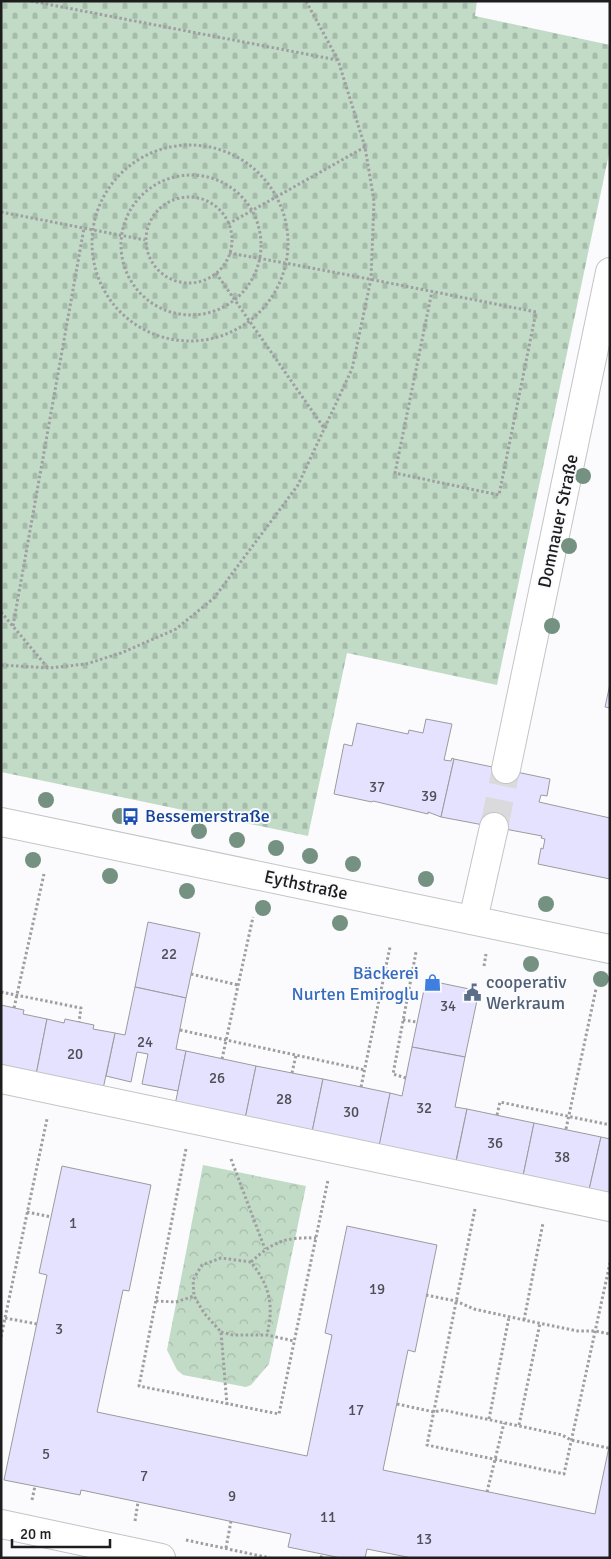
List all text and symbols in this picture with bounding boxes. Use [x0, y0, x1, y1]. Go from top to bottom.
street label: Domnauer Straße [533, 452, 583, 590]
house number: 37 [369, 778, 385, 796]
house number: 39 [421, 787, 437, 805]
place label: Bessemerstraße [145, 805, 270, 827]
bus stop icon: Bessemerstraße [121, 806, 141, 826]
street label: Eythstraße [262, 865, 350, 905]
house number: 22 [161, 945, 177, 963]
place label: Bäckerei Nurten Emiroglu [292, 962, 419, 1005]
place label: cooperativ Werkraum [486, 971, 567, 1014]
shop icon: Bäckerei Nurten Emiroglu [423, 973, 443, 993]
public building icon: cooperativ Werkraum [462, 982, 482, 1002]
house number: 34 [440, 997, 456, 1015]
house number: 24 [137, 1033, 153, 1051]
house number: 20 [67, 1045, 83, 1063]
house number: 26 [209, 1069, 225, 1087]
house number: 28 [276, 1090, 292, 1108]
house number: 32 [416, 1099, 432, 1117]
house number: 30 [343, 1103, 359, 1121]
house number: 36 [487, 1134, 503, 1152]
house number: 38 [554, 1148, 570, 1166]
house number: 1 [69, 1214, 77, 1232]
house number: 19 [369, 1280, 385, 1298]
house number: 3 [55, 1320, 63, 1338]
house number: 17 [348, 1401, 364, 1419]
house number: 5 [42, 1445, 50, 1463]
house number: 7 [140, 1467, 148, 1485]
house number: 9 [228, 1487, 236, 1505]
house number: 11 [320, 1508, 336, 1526]
scale bar [12, 1516, 110, 1548]
text: 20 m [20, 1525, 51, 1543]
house number: 13 [416, 1530, 432, 1548]

